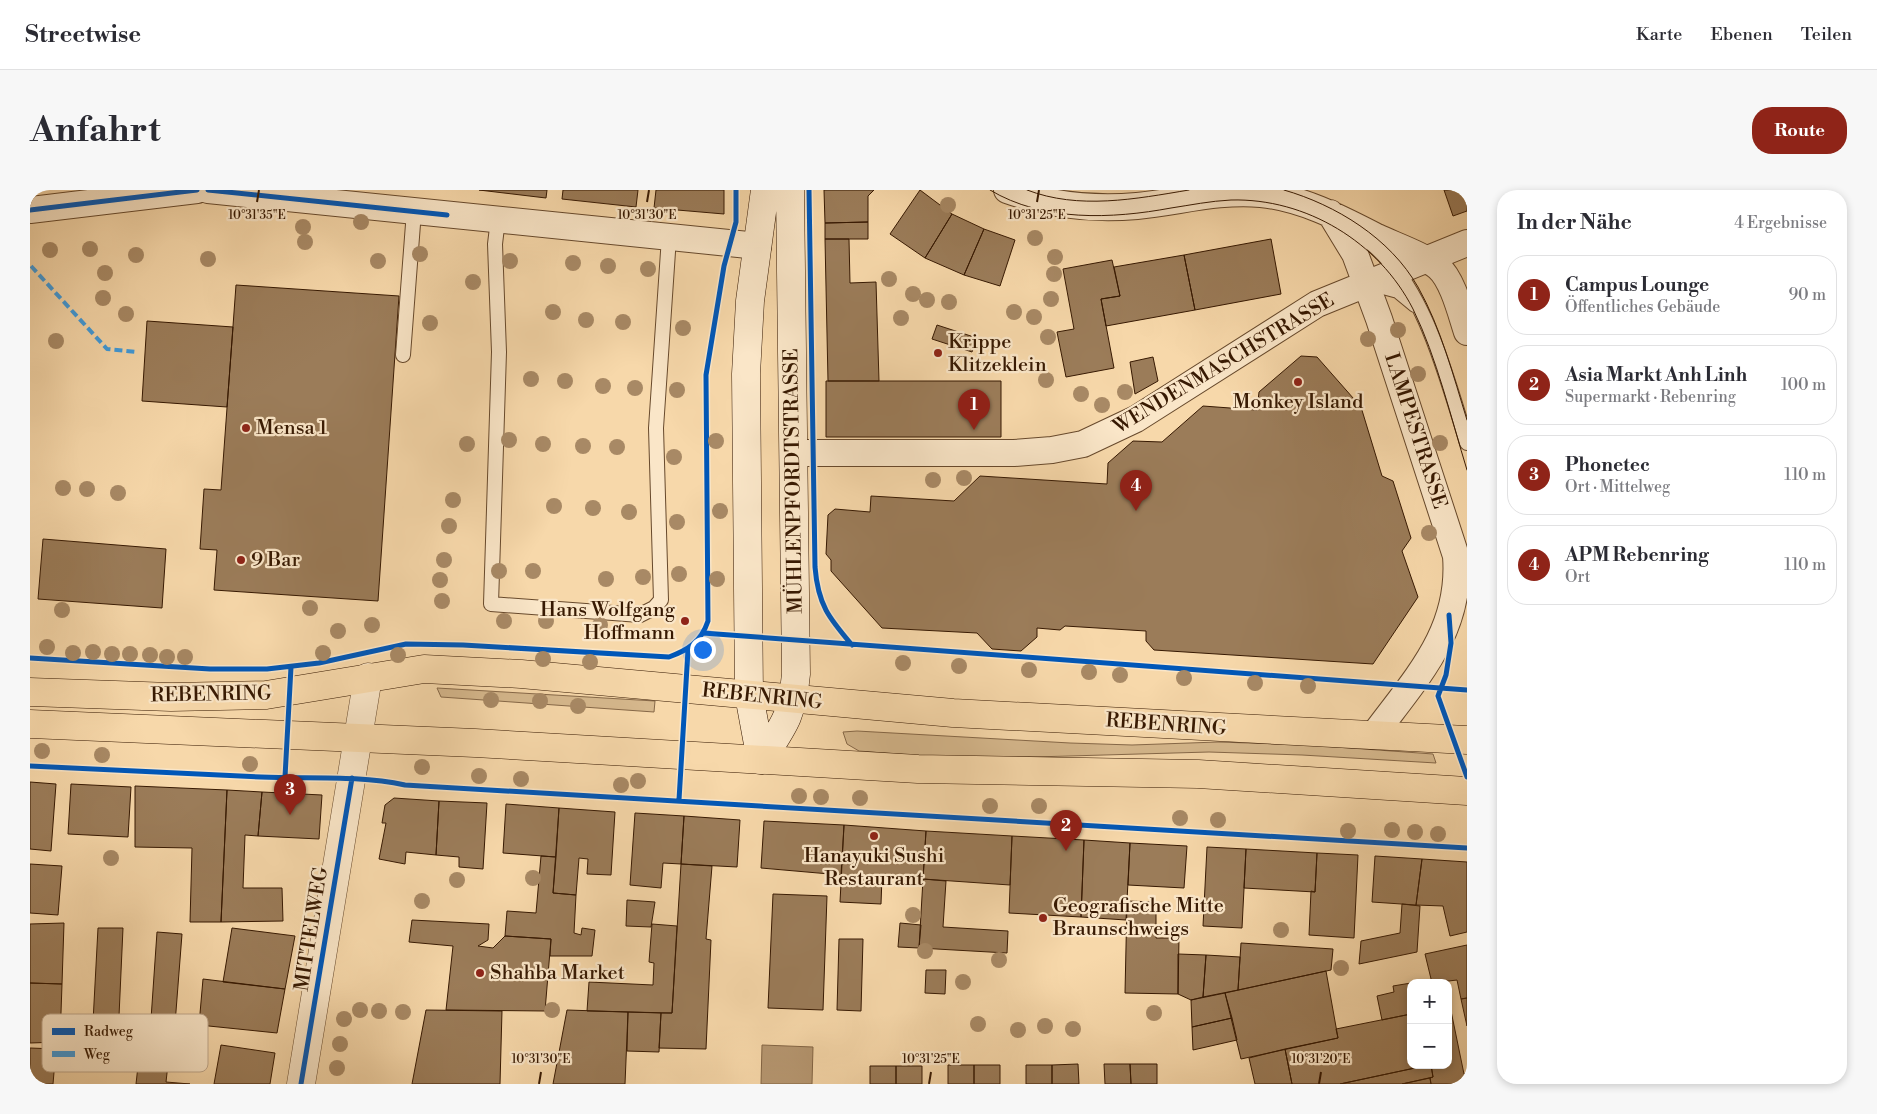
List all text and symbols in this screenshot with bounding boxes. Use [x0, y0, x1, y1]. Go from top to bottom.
text: Streetwise [25, 20, 141, 50]
text: Karte [1636, 23, 1682, 46]
text: Ebenen [1710, 23, 1773, 46]
text: Teilen [1801, 23, 1852, 46]
button: Route [1752, 107, 1847, 154]
text: Anfahrt [30, 109, 161, 152]
text: 10°31'35"E [228, 208, 286, 223]
text: 10°31'30"E [618, 208, 676, 223]
text: 10°31'25"E [1008, 208, 1066, 223]
text: In der Nähe [1517, 210, 1632, 236]
text: 4 Ergebnisse [1734, 213, 1827, 233]
text: Campus Lounge [1565, 273, 1709, 297]
text: 1 [1530, 285, 1538, 305]
text: 90 m [1788, 285, 1826, 305]
street label: WENDENMASCHSTRASSE [1108, 288, 1339, 441]
text: Öffentliches Gebäude [1565, 297, 1720, 317]
place label: Krippe Klitzeklein [948, 330, 1047, 378]
marker: Krippe Klitzeklein [932, 347, 944, 359]
street label: MÜHLENPFORDTSTRASSE [778, 348, 809, 614]
street label: LAMPESTRASSE [1378, 350, 1452, 512]
text: Asia Markt Anh Linh [1565, 363, 1747, 387]
text: 2 [1529, 375, 1539, 395]
text: 100 m [1781, 375, 1826, 395]
marker: Monkey Island [1292, 376, 1304, 388]
text: Supermarkt · Rebenring [1565, 387, 1736, 407]
pin: 1 [958, 389, 990, 430]
place label: Monkey Island [1233, 390, 1364, 415]
place label: Mensa 1 [256, 416, 328, 441]
marker: Mensa 1 [240, 422, 252, 434]
text: Phonetec [1565, 453, 1650, 477]
text: 3 [1529, 465, 1539, 485]
text: 110 m [1784, 465, 1826, 485]
pin: 4 [1120, 470, 1152, 511]
text: Ort · Mittelweg [1565, 477, 1670, 497]
text: APM Rebenring [1565, 543, 1709, 567]
place label: 9 Bar [251, 548, 300, 573]
marker: 9 Bar [235, 554, 247, 566]
text: 4 [1529, 555, 1539, 575]
text: 110 m [1784, 555, 1826, 575]
text: Ort [1565, 567, 1591, 587]
place label: Hans Wolfgang Hoffmann [540, 598, 676, 646]
marker: Hans Wolfgang Hoffmann [679, 615, 691, 627]
your location [690, 637, 716, 663]
street label: REBENRING [700, 678, 824, 716]
street label: REBENRING [150, 681, 272, 709]
street label: REBENRING [1105, 708, 1228, 742]
pin: 3 [274, 774, 306, 815]
pin: 2 [1050, 810, 1082, 851]
marker: Hanayuki Sushi Restaurant [868, 830, 880, 842]
place label: Hanayuki Sushi Restaurant [804, 844, 945, 892]
street label: MITTELWEG [290, 865, 334, 993]
place label: Geografische Mitte Braunschweigs [1052, 894, 1224, 942]
marker: Geografische Mitte Braunschweigs [1037, 912, 1049, 924]
place label: Shahba Market [490, 961, 625, 986]
marker: Shahba Market [474, 967, 486, 979]
map controls [1407, 979, 1452, 1069]
button: + [1407, 979, 1452, 1024]
legend [42, 1014, 208, 1072]
text: Radweg [84, 1023, 134, 1041]
button: − [1407, 1024, 1452, 1069]
text: Weg [83, 1046, 111, 1064]
text: 10°31'30"E [512, 1052, 570, 1067]
text: 10°31'25"E [902, 1052, 960, 1067]
text: 10°31'20"E [1291, 1052, 1351, 1067]

